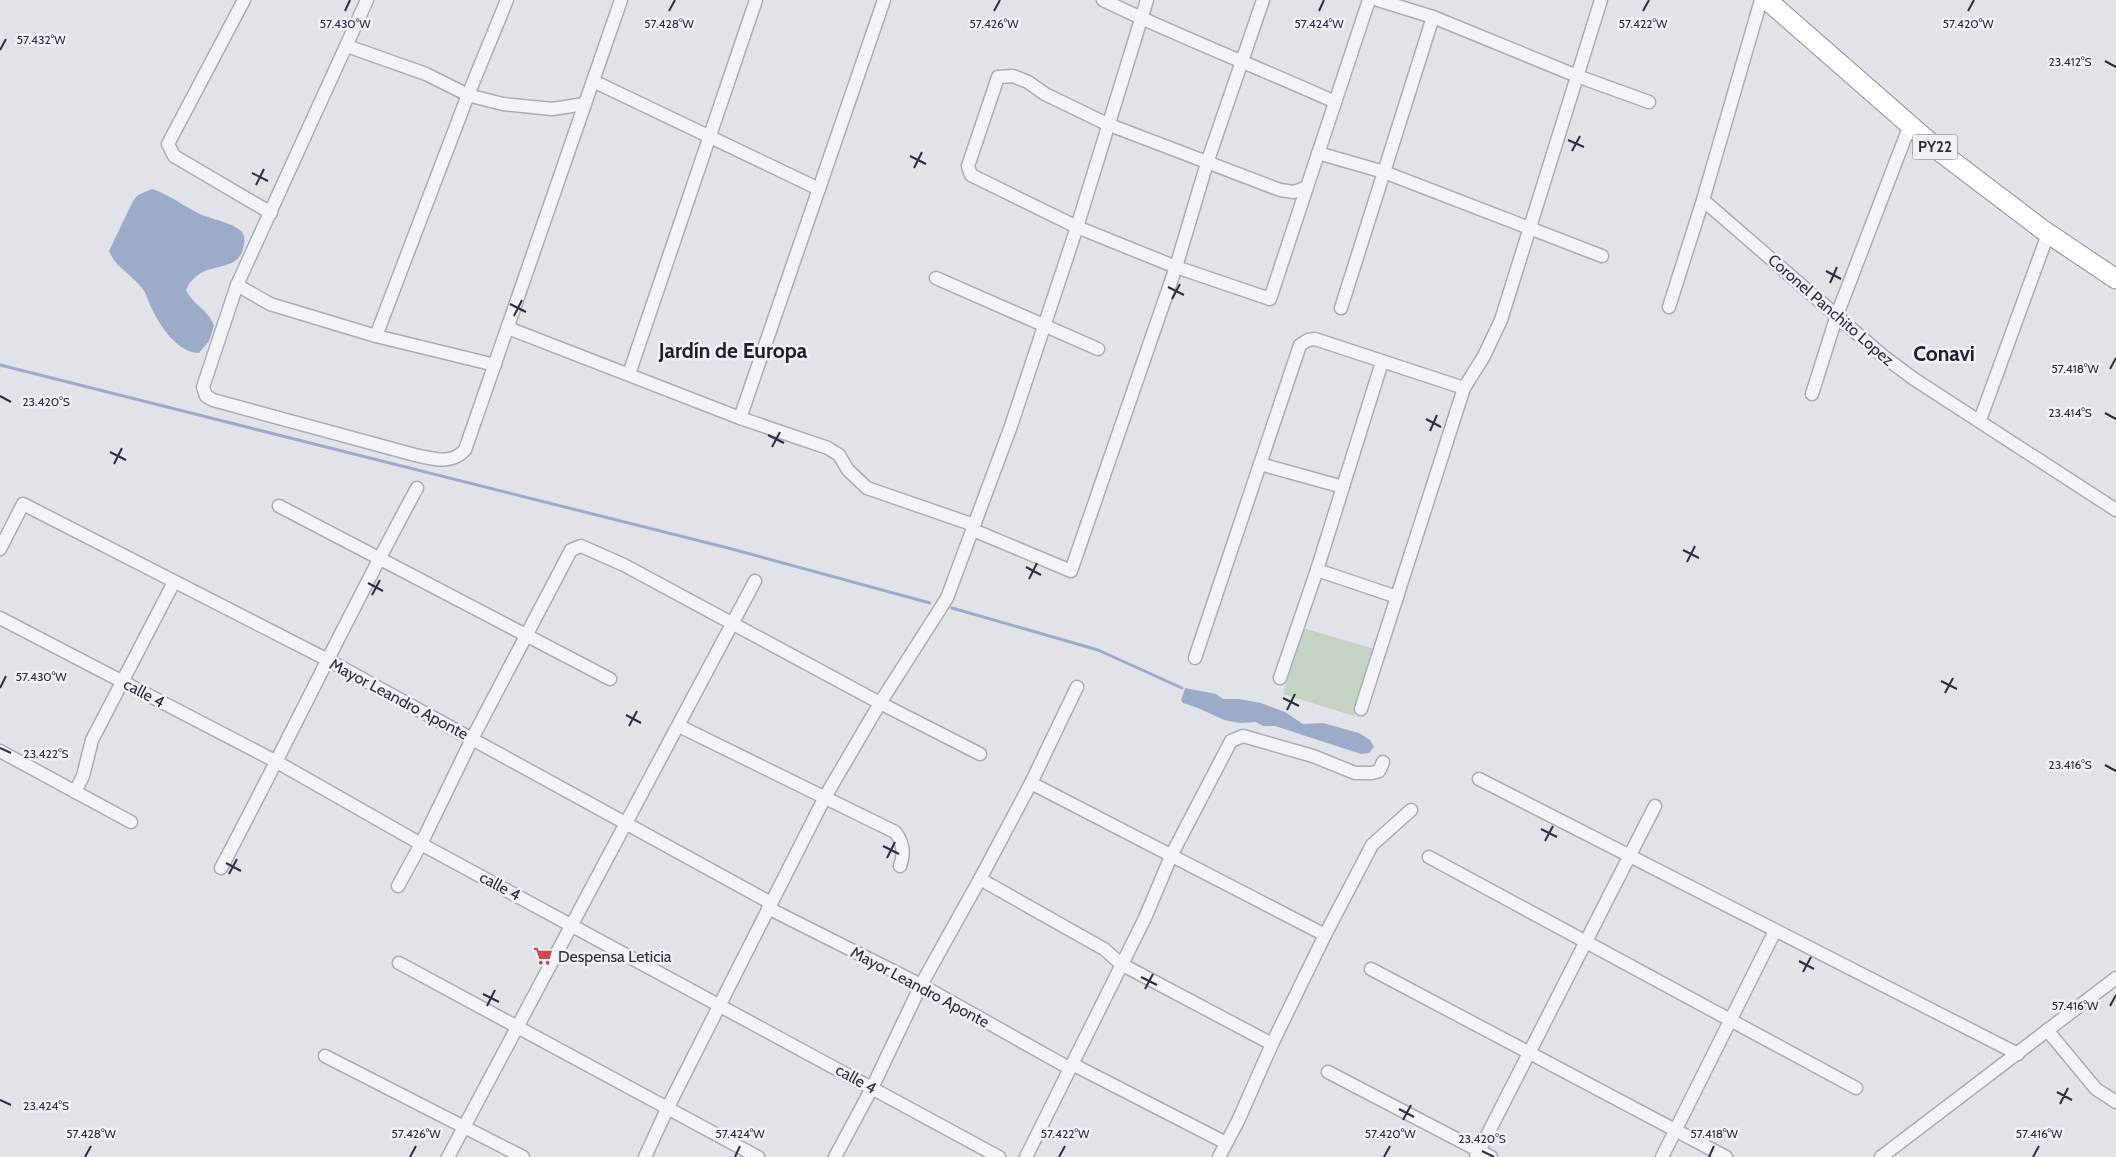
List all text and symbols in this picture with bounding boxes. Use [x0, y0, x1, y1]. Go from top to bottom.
text: 57.430°W [319, 16, 371, 31]
text: 57.428°W [644, 16, 695, 31]
text: 57.426°W [969, 16, 1019, 31]
text: 57.424°W [1294, 16, 1344, 31]
text: 57.422°W [1619, 16, 1668, 31]
text: 57.420°W [1942, 16, 1994, 31]
text: 57.432°W [16, 32, 66, 47]
text: 23.412°S [2049, 54, 2091, 69]
road number: PY22 [1912, 134, 1958, 160]
street label: Coronel Panchito Lopez [1764, 250, 1898, 370]
district label: Jardín de Europa [658, 338, 808, 363]
district label: Conavi [1913, 341, 1975, 366]
text: 57.418°W [2051, 361, 2099, 376]
text: 23.420°S [22, 394, 70, 409]
text: 23.414°S [2048, 405, 2092, 420]
street label: Mayor Leandro Aponte [326, 654, 472, 744]
text: 57.430°W [15, 669, 67, 684]
street label: calle 4 [120, 674, 168, 712]
text: 23.422°S [23, 746, 69, 761]
text: 23.416°S [2048, 757, 2092, 772]
street label: calle 4 [476, 867, 524, 905]
street label: Mayor Leandro Aponte [847, 942, 993, 1032]
supermarket icon: Despensa Leticia [532, 945, 554, 967]
place label: Despensa Leticia [558, 947, 672, 966]
text: 57.416°W [2052, 998, 2099, 1013]
street label: calle 4 [832, 1060, 880, 1098]
text: 23.424°S [23, 1098, 69, 1113]
text: 57.428°W [66, 1126, 117, 1141]
text: 57.426°W [391, 1126, 441, 1141]
text: 57.424°W [715, 1126, 765, 1141]
text: 57.422°W [1041, 1126, 1090, 1141]
text: 57.420°W [1364, 1126, 1416, 1141]
text: 57.418°W [1690, 1126, 1738, 1141]
text: 57.416°W [2016, 1126, 2063, 1141]
text: 23.420°S [1458, 1131, 1506, 1146]

